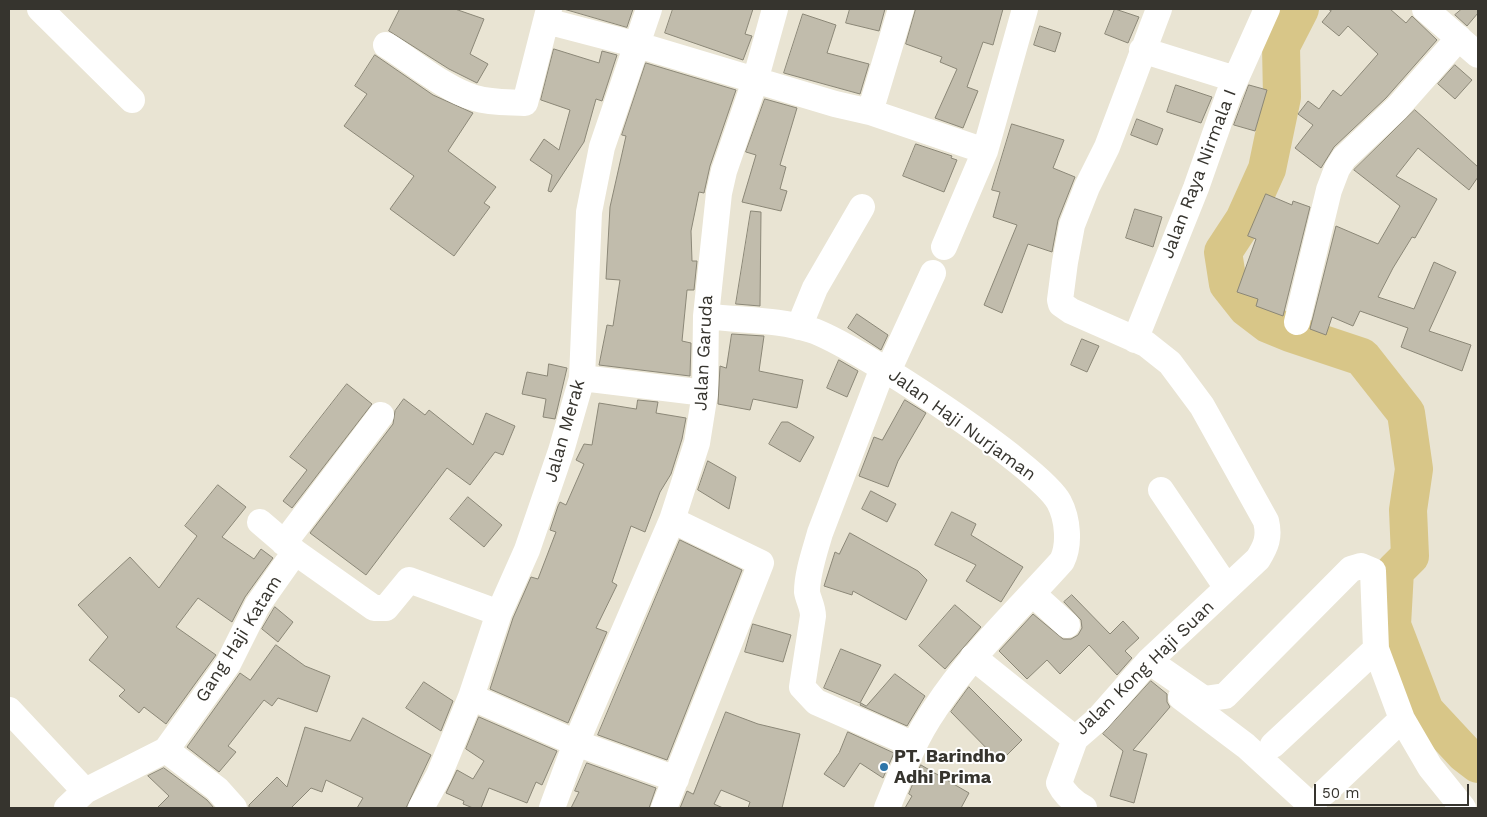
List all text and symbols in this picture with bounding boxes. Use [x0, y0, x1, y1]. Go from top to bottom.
street label: Jalan Raya Nirmala I [1157, 86, 1241, 262]
street label: Jalan Garuda [690, 294, 718, 412]
street label: Jalan Haji Nurjaman [884, 364, 1040, 486]
street label: Jalan Merak [540, 377, 590, 485]
street label: Gang Haji Katam [191, 572, 287, 706]
street label: Jalan Kong Haji Suan [1071, 596, 1219, 740]
place label: PT. Barindho Adhi Prima [894, 746, 1006, 789]
marker: PT. Barindho Adhi Prima [878, 761, 890, 773]
scale bar [1317, 774, 1472, 806]
text: 50 m [1322, 784, 1359, 802]

